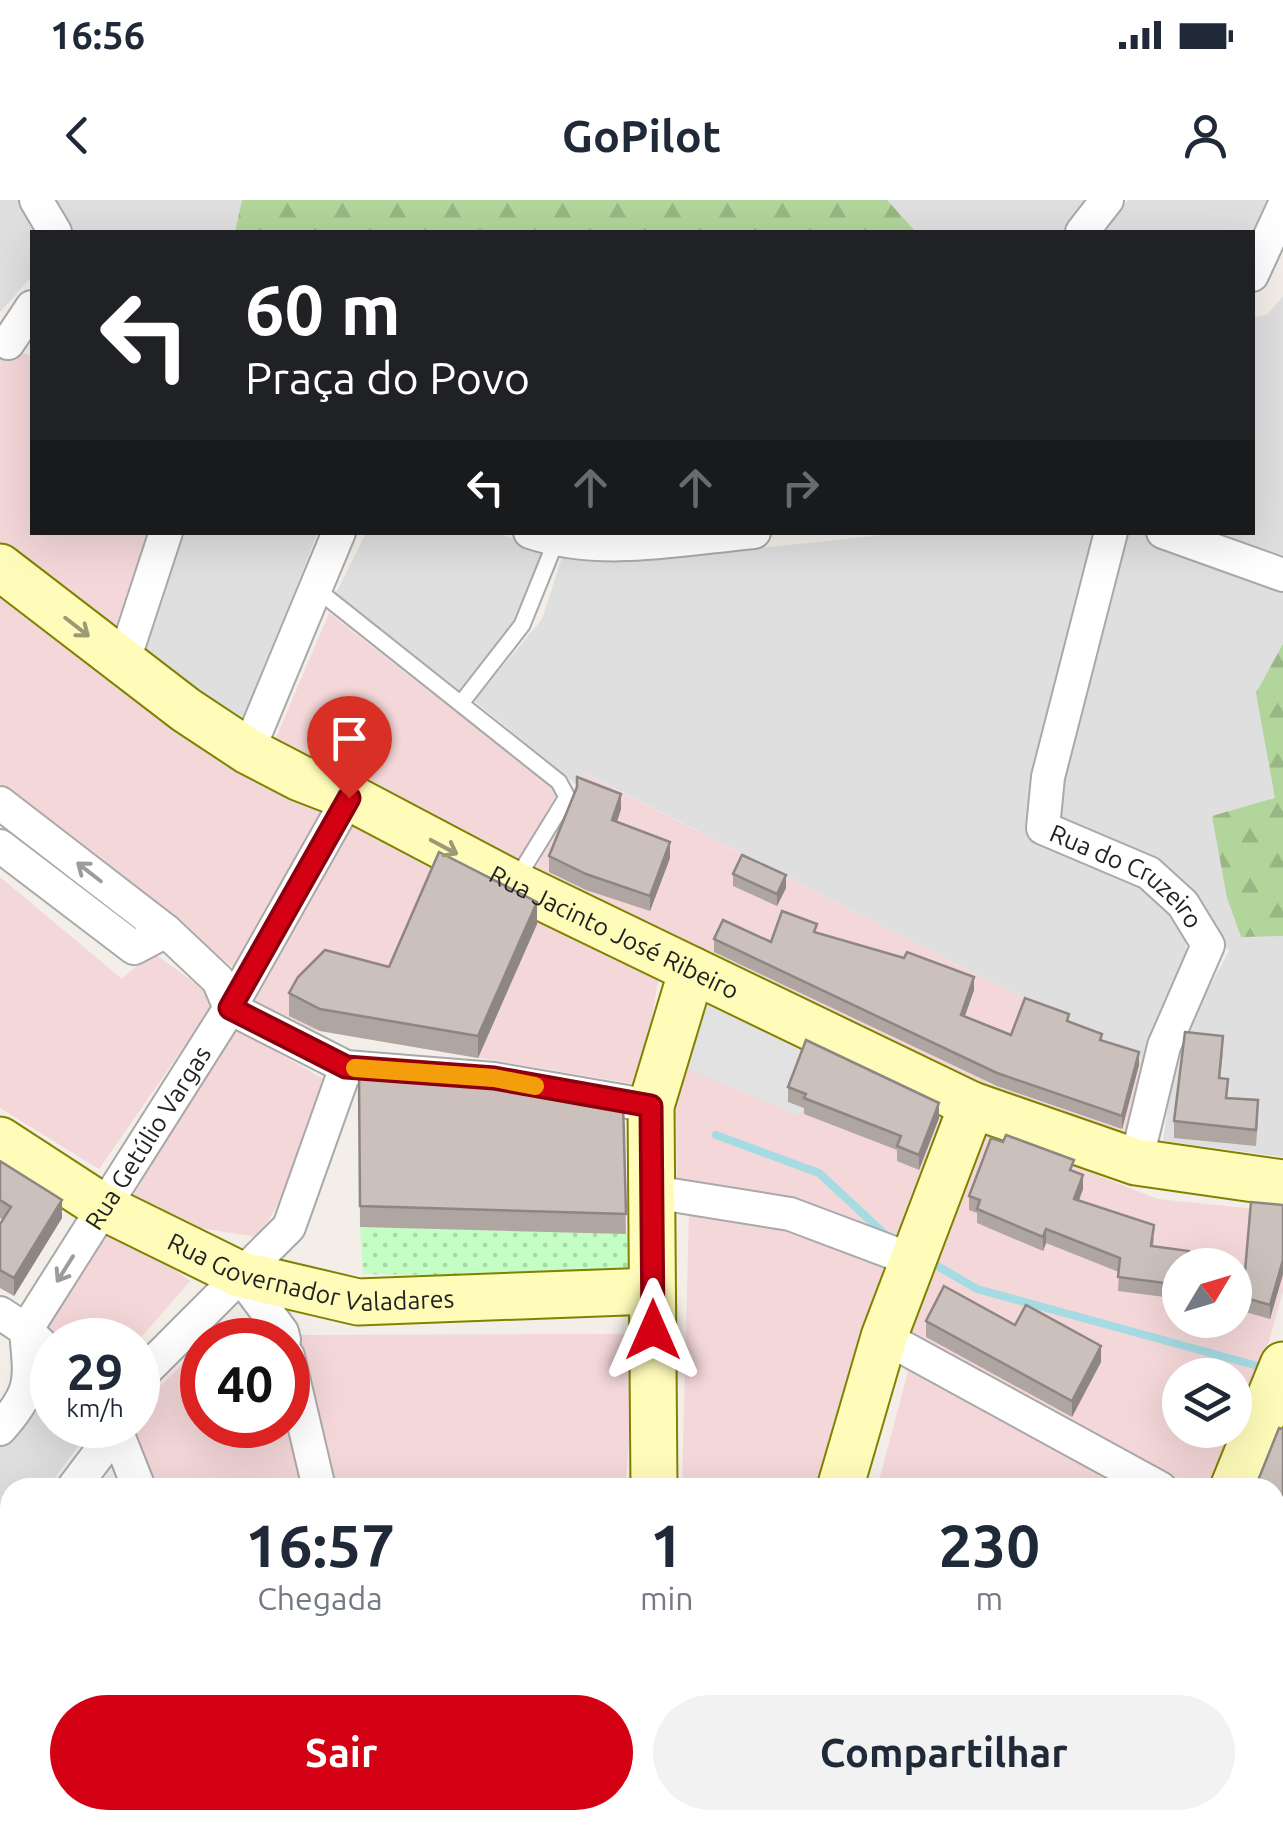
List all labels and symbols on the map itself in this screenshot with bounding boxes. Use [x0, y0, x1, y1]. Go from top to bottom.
one-way arrow [63, 616, 90, 637]
pin [307, 696, 392, 799]
street label: Rua do Cruzeiro [1046, 819, 1208, 933]
one-way arrow [428, 838, 458, 857]
street label: Rua Jacinto José Ribeiro [485, 860, 743, 1005]
one-way arrow [76, 861, 103, 882]
street label: Rua Getúlio Vargas [79, 1041, 216, 1235]
street label: Rua Governador Valadares [163, 1227, 455, 1316]
north arrow [1162, 1248, 1252, 1338]
one-way arrow [54, 1254, 75, 1282]
position arrow [601, 1278, 705, 1382]
speed limit sign: 40 [180, 1318, 310, 1448]

